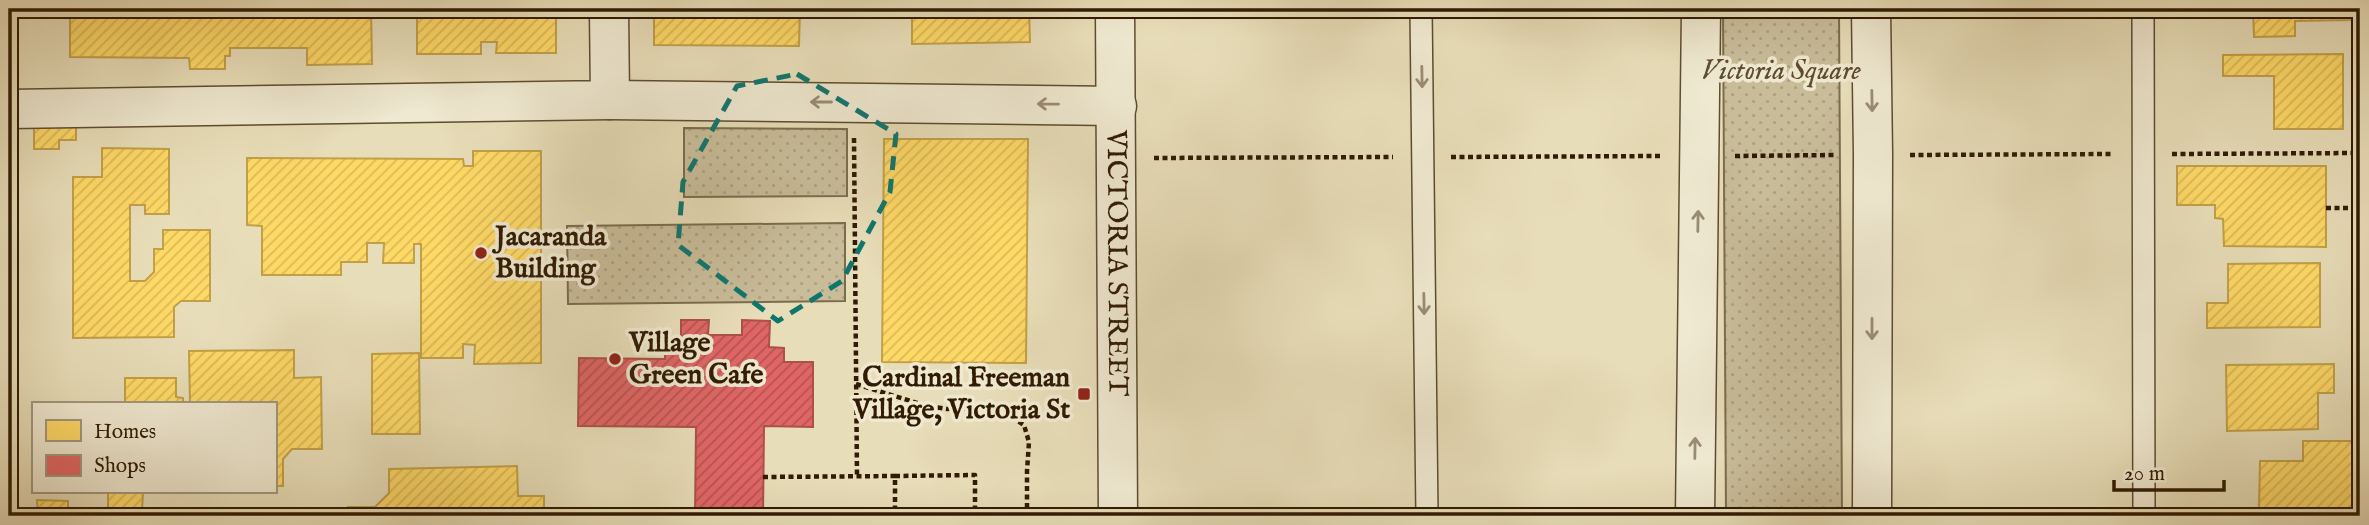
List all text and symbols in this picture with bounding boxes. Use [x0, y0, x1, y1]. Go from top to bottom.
park label: Victoria Square [1701, 54, 1862, 89]
one-way arrow [1415, 65, 1429, 88]
one-way arrow [1866, 90, 1879, 113]
one-way arrow [810, 95, 833, 109]
one-way arrow [1037, 97, 1060, 111]
street label: VICTORIA STREET [1098, 129, 1135, 397]
one-way arrow [1691, 209, 1705, 232]
place label: Jacaranda Building [491, 220, 607, 287]
marker: Jacaranda Building [473, 245, 489, 261]
one-way arrow [1417, 293, 1431, 316]
one-way arrow [1866, 317, 1879, 340]
place label: Village Green Cafe [628, 326, 763, 393]
marker: Village Green Cafe [607, 351, 623, 367]
place label: Cardinal Freeman Village, Victoria St [852, 361, 1070, 428]
marker: Cardinal Freeman Village, Victoria St [1076, 386, 1092, 402]
legend [32, 402, 276, 494]
text: Homes [94, 419, 156, 446]
one-way arrow [1688, 437, 1702, 460]
scale bar [2114, 448, 2224, 492]
text: Shops [94, 453, 146, 480]
text: 20 m [2124, 461, 2165, 488]

